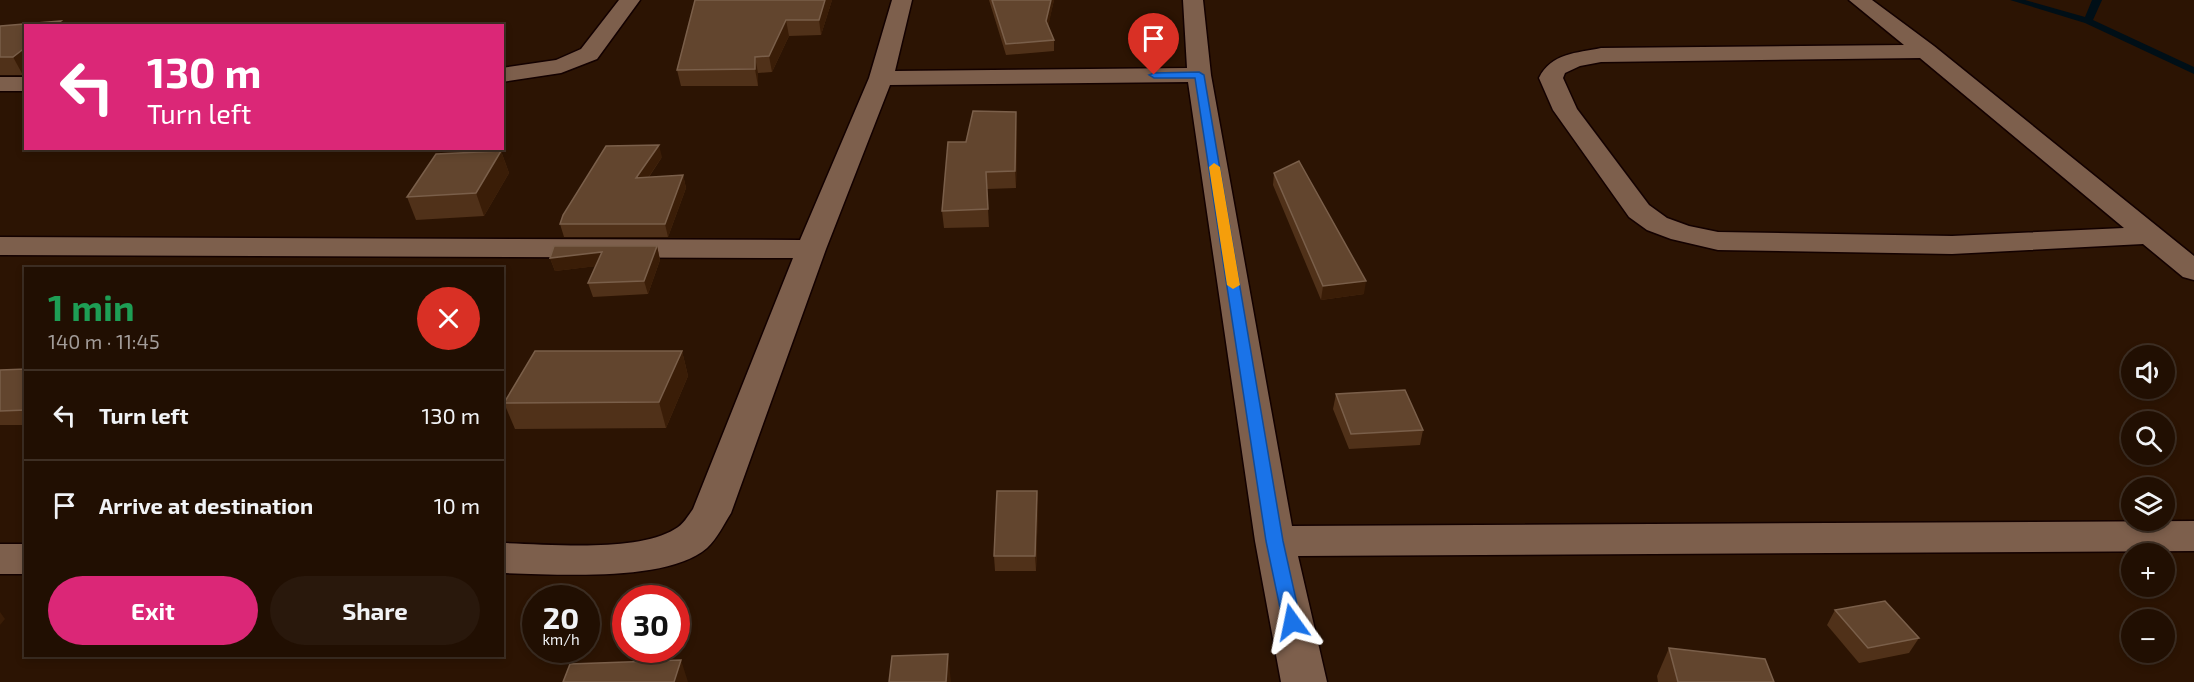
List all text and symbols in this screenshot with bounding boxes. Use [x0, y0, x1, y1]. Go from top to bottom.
pin [1128, 13, 1179, 75]
icon: arrive [1137, 22, 1170, 55]
text: 130 m [147, 46, 262, 96]
icon: left [48, 48, 126, 126]
text: Turn left [147, 97, 251, 129]
text: 1 min [48, 285, 135, 328]
button: close [417, 287, 480, 350]
text: 140 m · 11:45 [48, 329, 160, 353]
map controls [2121, 345, 2175, 663]
button: sound [2121, 345, 2175, 399]
icon: left [48, 399, 81, 432]
text: Turn left [99, 402, 188, 428]
text: 130 m [422, 402, 480, 428]
button: search [2121, 411, 2175, 465]
button: layers [2121, 477, 2175, 531]
icon: arrive [48, 489, 81, 522]
text: Arrive at destination [99, 492, 313, 518]
text: 10 m [434, 492, 480, 518]
button: + [2121, 543, 2175, 597]
button: Exit [48, 576, 258, 645]
button: Share [270, 576, 480, 645]
speed limit sign: 30 [612, 585, 690, 663]
position arrow [1260, 590, 1324, 654]
text: 20 [543, 599, 579, 635]
button: − [2121, 609, 2175, 663]
text: km/h [542, 630, 580, 648]

